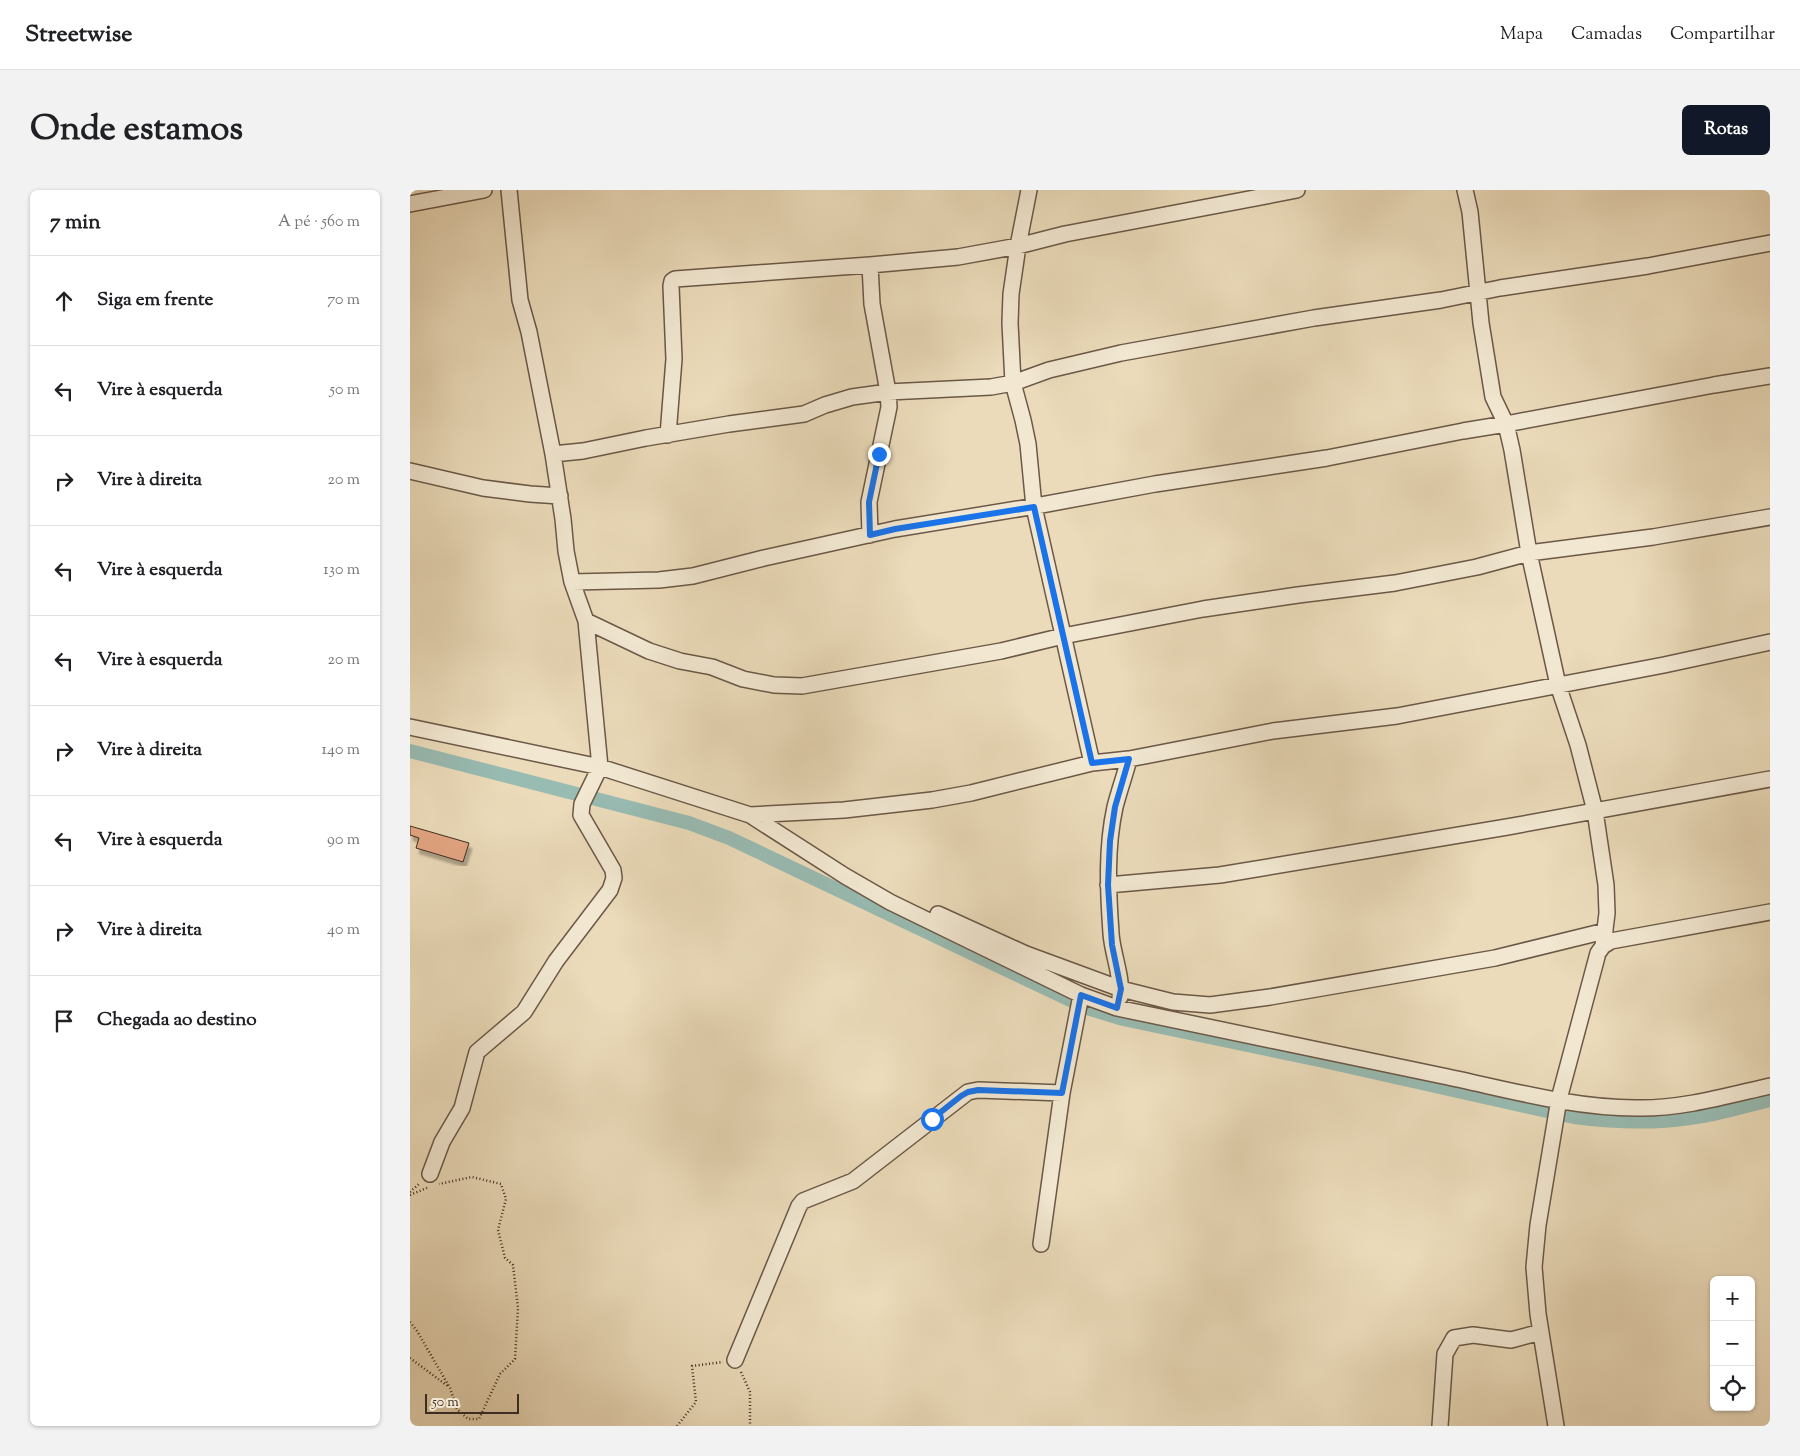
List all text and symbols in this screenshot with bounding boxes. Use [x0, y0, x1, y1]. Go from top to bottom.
text: Streetwise [25, 18, 132, 52]
text: Mapa [1500, 22, 1543, 48]
text: Camadas [1571, 22, 1642, 48]
text: Compartilhar [1670, 22, 1775, 48]
text: Onde estamos [30, 105, 243, 156]
button: Rotas [1682, 105, 1770, 155]
text: 7 min [50, 208, 101, 238]
text: A pé · 560 m [278, 211, 360, 234]
icon: ahead [50, 287, 78, 315]
text: Siga em frente [97, 287, 213, 314]
text: 70 m [327, 289, 360, 312]
icon: left [50, 377, 78, 405]
text: Vire à esquerda [97, 377, 223, 404]
text: 50 m [329, 379, 360, 402]
route end [868, 443, 891, 466]
icon: right [50, 467, 78, 495]
text: Vire à direita [97, 467, 202, 494]
text: 20 m [327, 469, 360, 492]
icon: left [50, 557, 78, 585]
text: Vire à esquerda [97, 557, 223, 584]
text: 130 m [323, 559, 360, 582]
icon: left [50, 647, 78, 675]
text: Vire à esquerda [97, 647, 223, 674]
text: 20 m [327, 649, 360, 672]
icon: right [50, 737, 78, 765]
text: Vire à direita [97, 737, 202, 764]
text: 140 m [322, 739, 360, 762]
icon: left [50, 827, 78, 855]
text: Vire à esquerda [97, 827, 223, 854]
text: 90 m [327, 829, 360, 852]
icon: right [50, 917, 78, 945]
text: Vire à direita [97, 917, 202, 944]
text: 40 m [327, 919, 360, 942]
icon: arrive [50, 1007, 78, 1035]
text: Chegada ao destino [97, 1007, 257, 1034]
route start [921, 1108, 944, 1131]
map controls [1710, 1276, 1755, 1411]
button: + [1710, 1276, 1755, 1321]
button: − [1710, 1321, 1755, 1366]
button: locate [1710, 1366, 1755, 1411]
scale bar [425, 1391, 519, 1414]
text: 50 m [432, 1393, 459, 1413]

